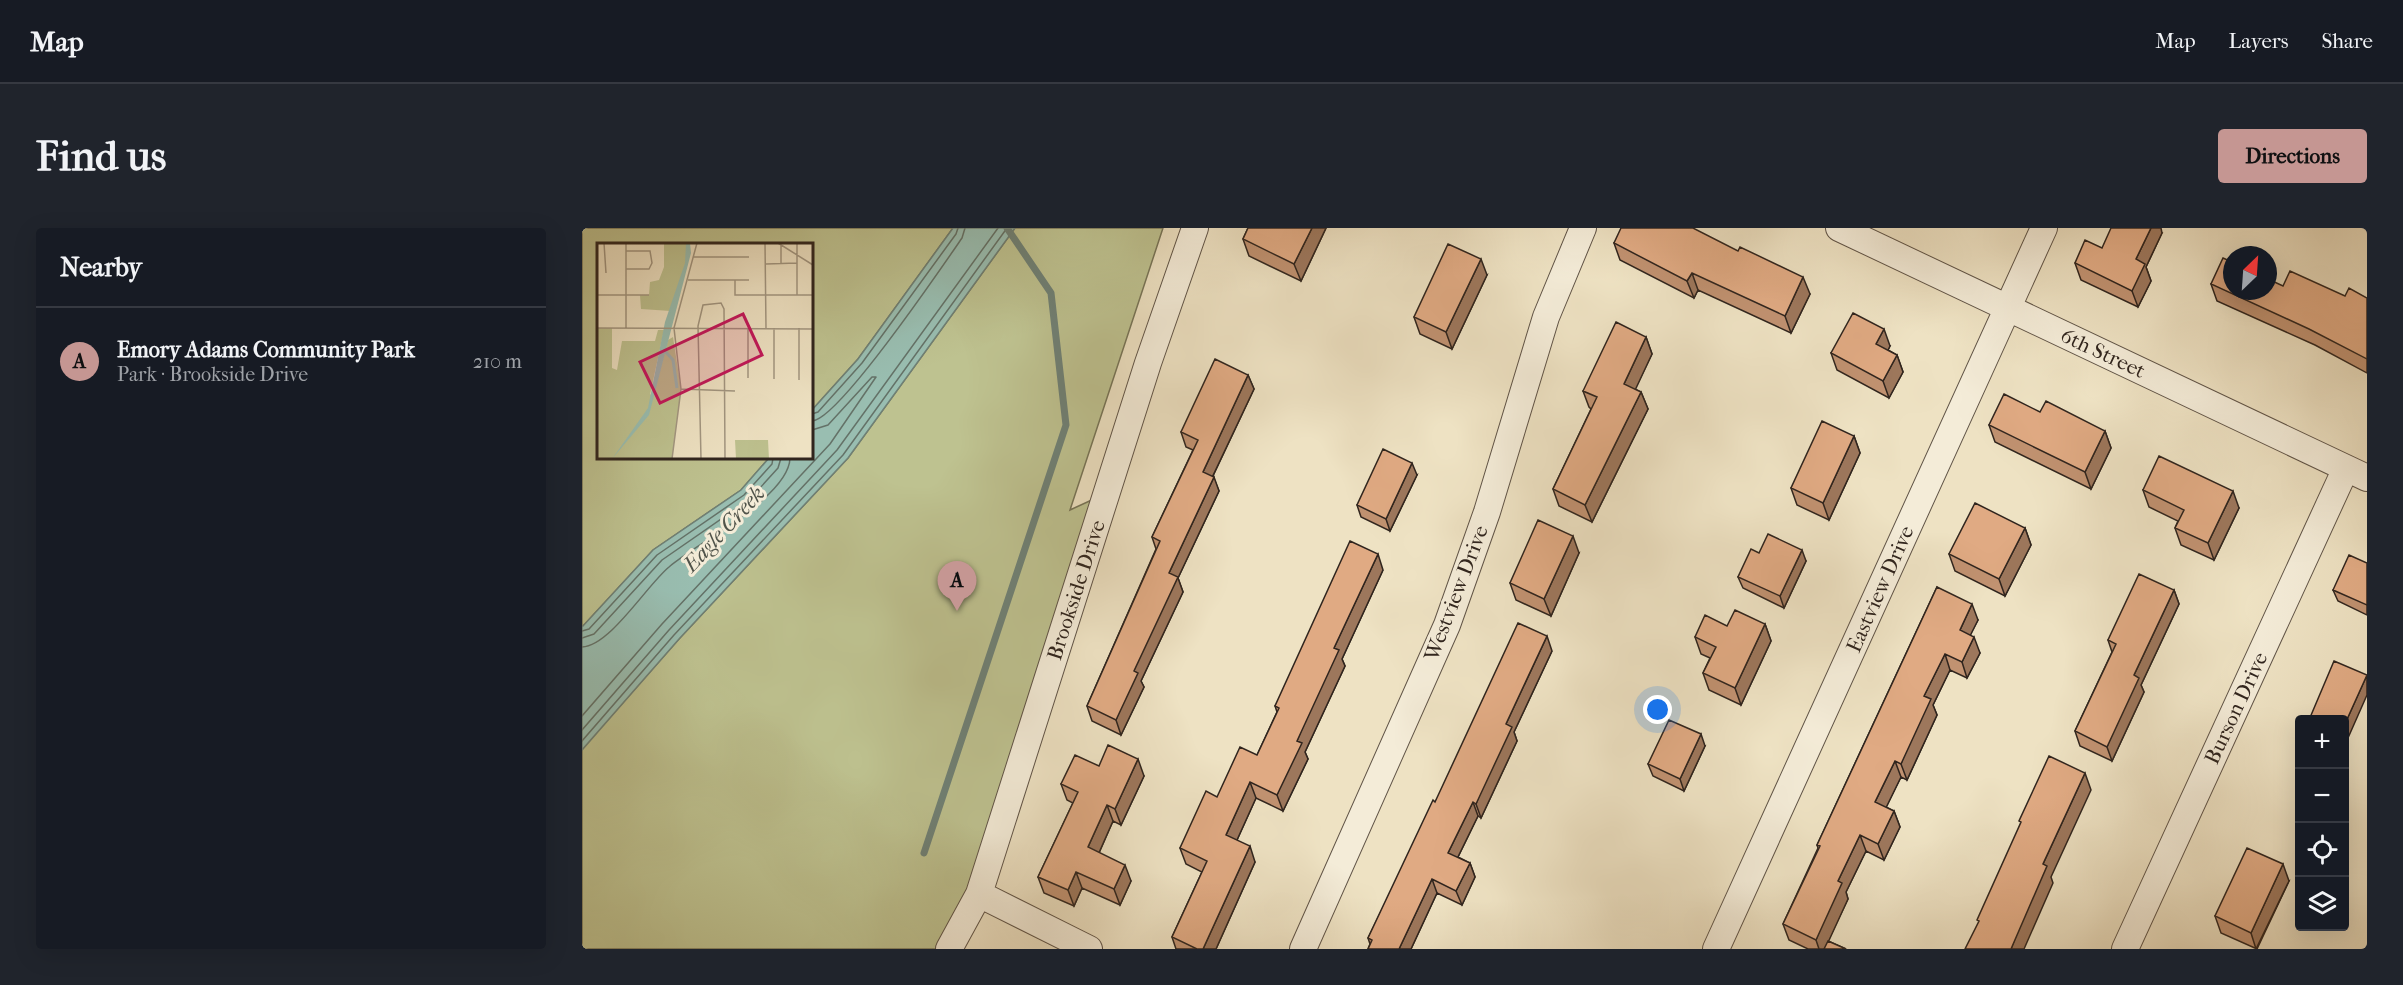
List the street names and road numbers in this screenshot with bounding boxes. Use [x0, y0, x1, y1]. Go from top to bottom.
street label: 6th Street [2057, 323, 2150, 383]
street label: Brookside Drive [1042, 517, 1110, 663]
street label: Westview Drive [1419, 522, 1493, 665]
street label: Eastview Drive [1841, 522, 1919, 656]
street label: Burson Drive [2200, 648, 2272, 768]

